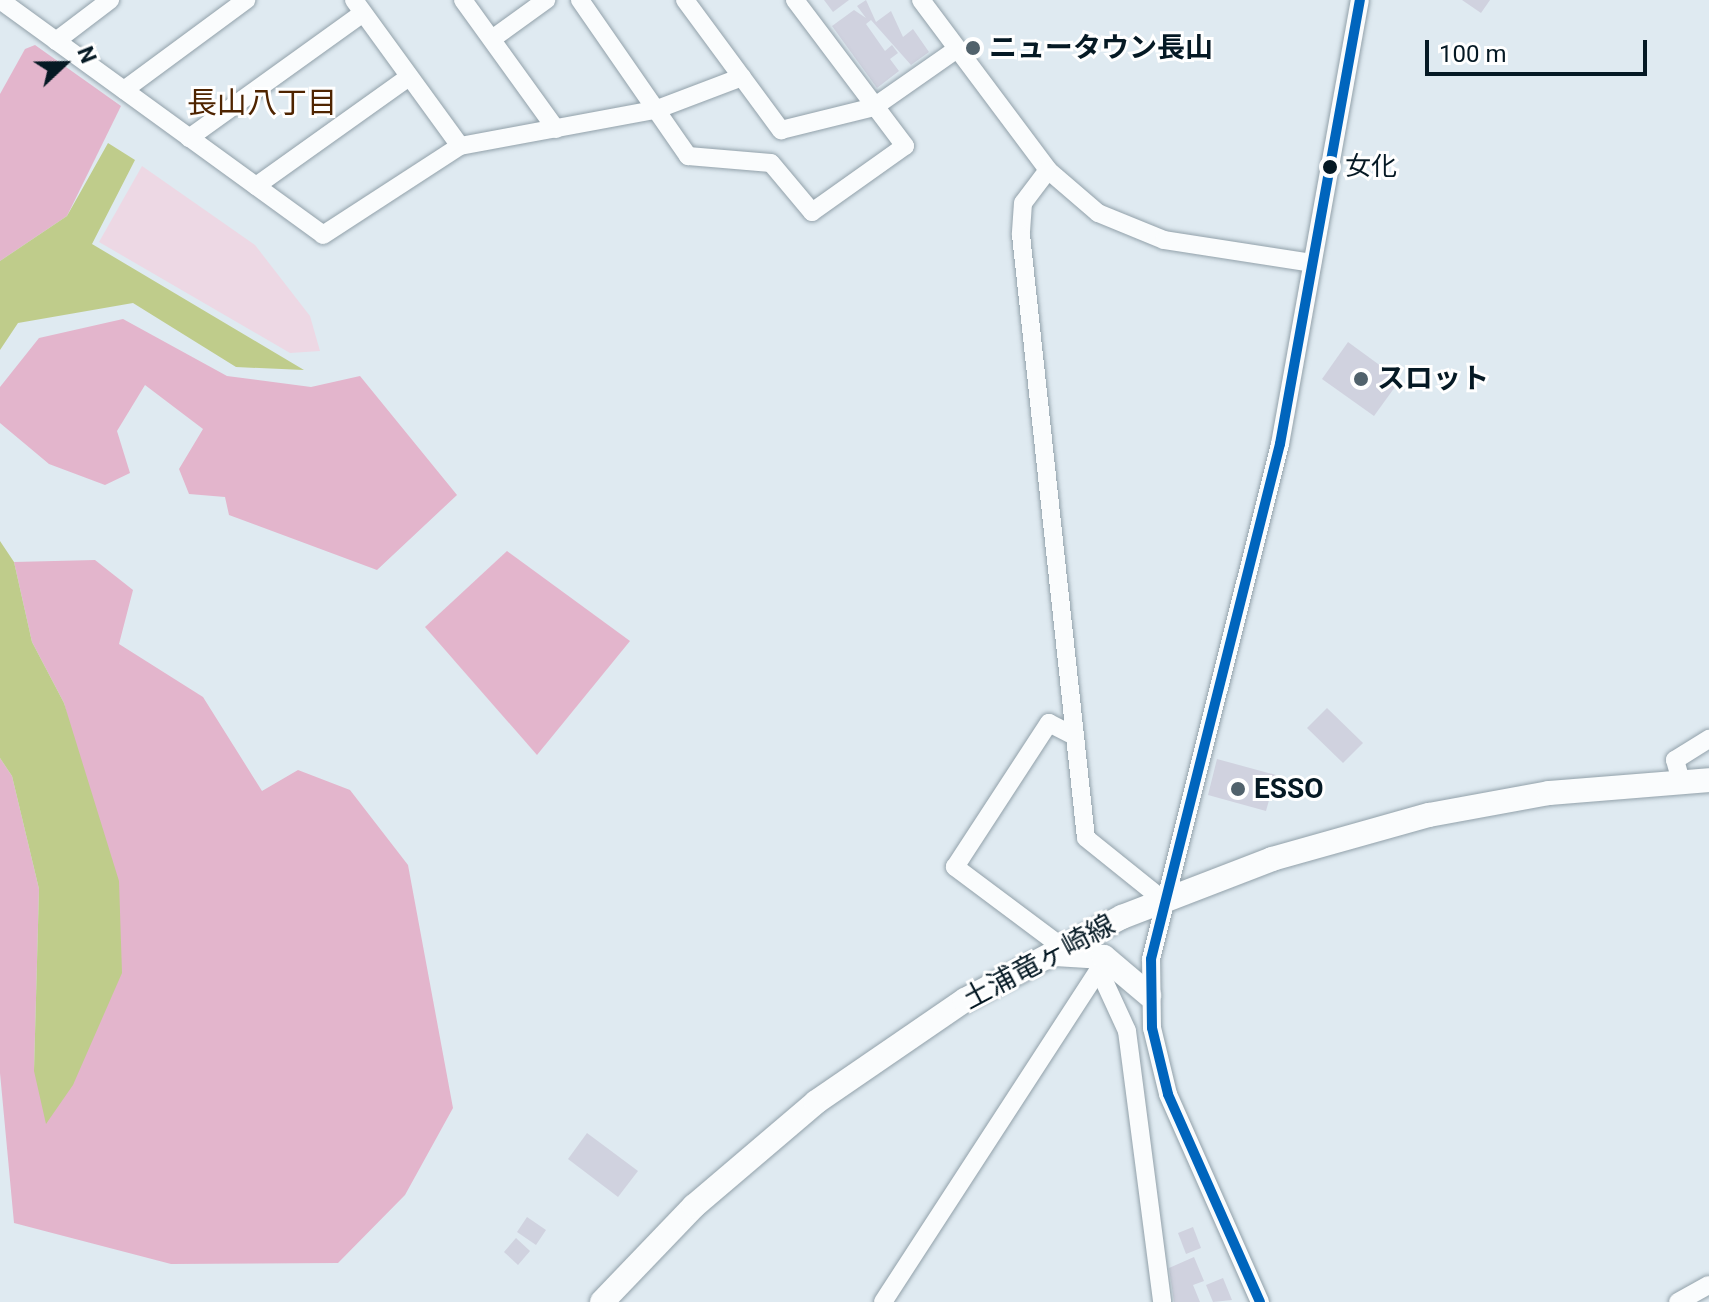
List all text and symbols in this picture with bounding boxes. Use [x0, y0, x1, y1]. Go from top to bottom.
north arrow [24, 24, 104, 104]
scale bar [1429, 24, 1651, 74]
place label: ニュータウン長山 [989, 31, 1213, 65]
marker: ニュータウン長山 [964, 39, 982, 57]
text: 100 m [1439, 40, 1506, 68]
text: N [72, 43, 101, 67]
district label: 長山八丁目 [187, 85, 337, 121]
place label: 女化 [1345, 151, 1397, 183]
marker: 女化 [1322, 159, 1338, 175]
place label: スロット [1377, 362, 1489, 396]
marker: スロット [1352, 370, 1370, 388]
place label: ESSO [1254, 772, 1324, 806]
marker: ESSO [1229, 780, 1247, 798]
street label: 土浦竜ヶ崎線 [957, 908, 1121, 1016]

